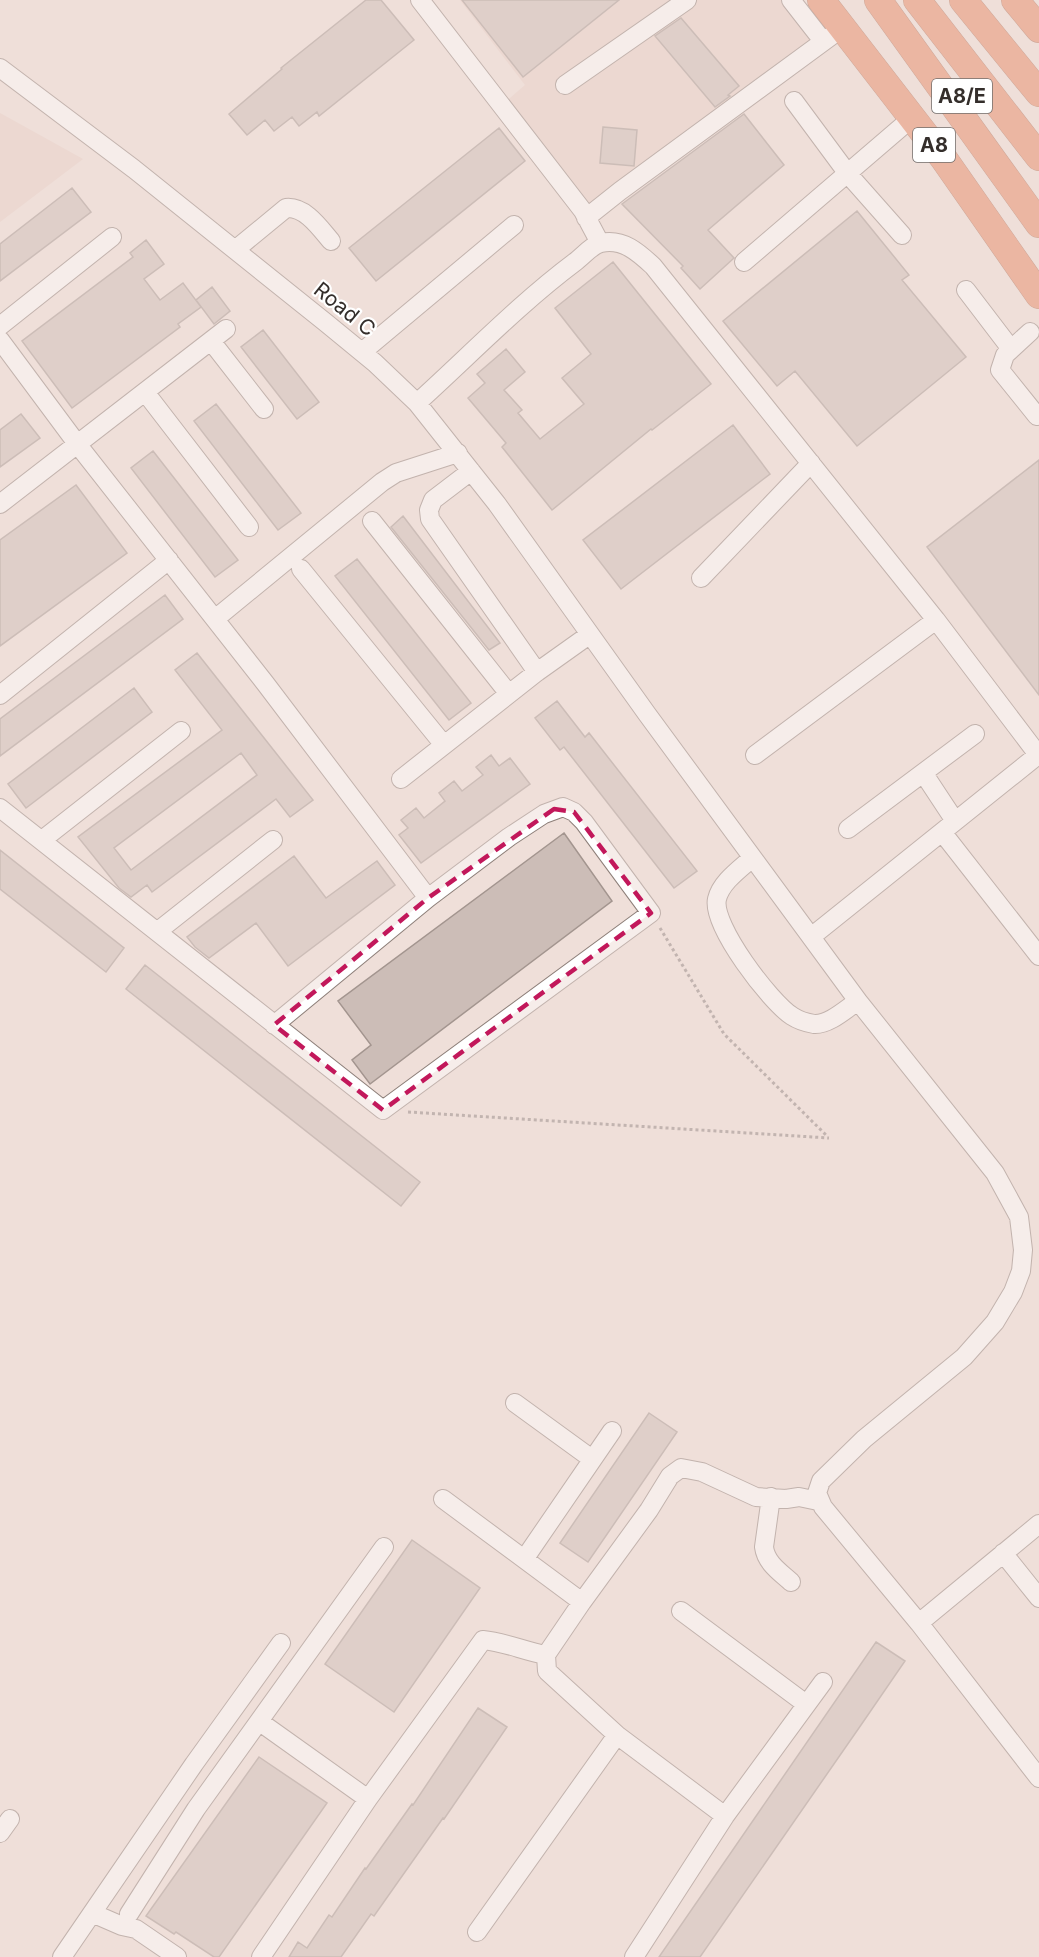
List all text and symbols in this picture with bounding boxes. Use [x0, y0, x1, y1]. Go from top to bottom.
road number: A8/E [932, 79, 992, 113]
road number: A8 [913, 128, 955, 162]
street label: Road C [309, 277, 381, 341]

